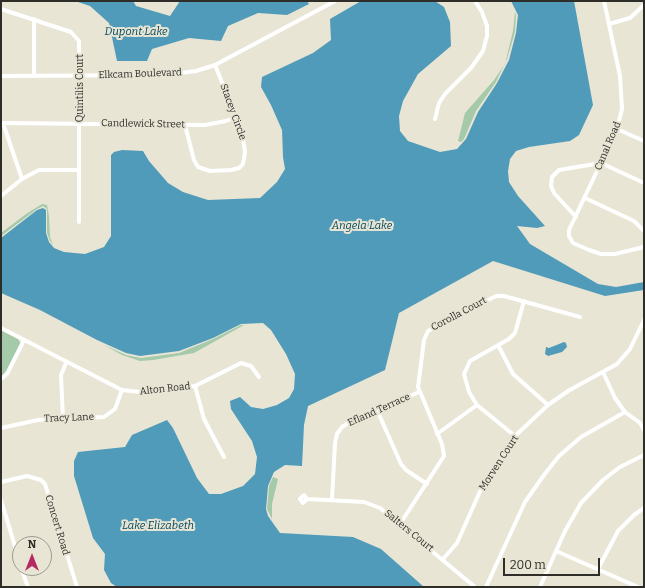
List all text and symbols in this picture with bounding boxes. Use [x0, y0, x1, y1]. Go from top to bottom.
water label: Dupont Lake [104, 25, 168, 39]
street label: Quintilis Court [74, 54, 86, 122]
street label: Elkcam Boulevard [98, 67, 182, 81]
street label: Stacey Circle [217, 82, 249, 142]
street label: Candlewick Street [101, 117, 185, 131]
street label: Canal Road [592, 120, 624, 172]
water label: Angela Lake [332, 219, 392, 233]
street label: Corolla Court [429, 294, 489, 334]
street label: Alton Road [139, 380, 191, 398]
street label: Efland Terrace [346, 391, 412, 429]
street label: Tracy Lane [44, 411, 94, 425]
street label: Morven Court [477, 433, 521, 493]
street label: Concert Road [42, 493, 72, 557]
street label: Salters Court [382, 507, 436, 555]
water label: Lake Elizabeth [122, 519, 194, 533]
north arrow [12, 536, 52, 576]
text: N [28, 538, 36, 551]
scale bar [505, 550, 602, 576]
text: 200 m [510, 558, 546, 572]

